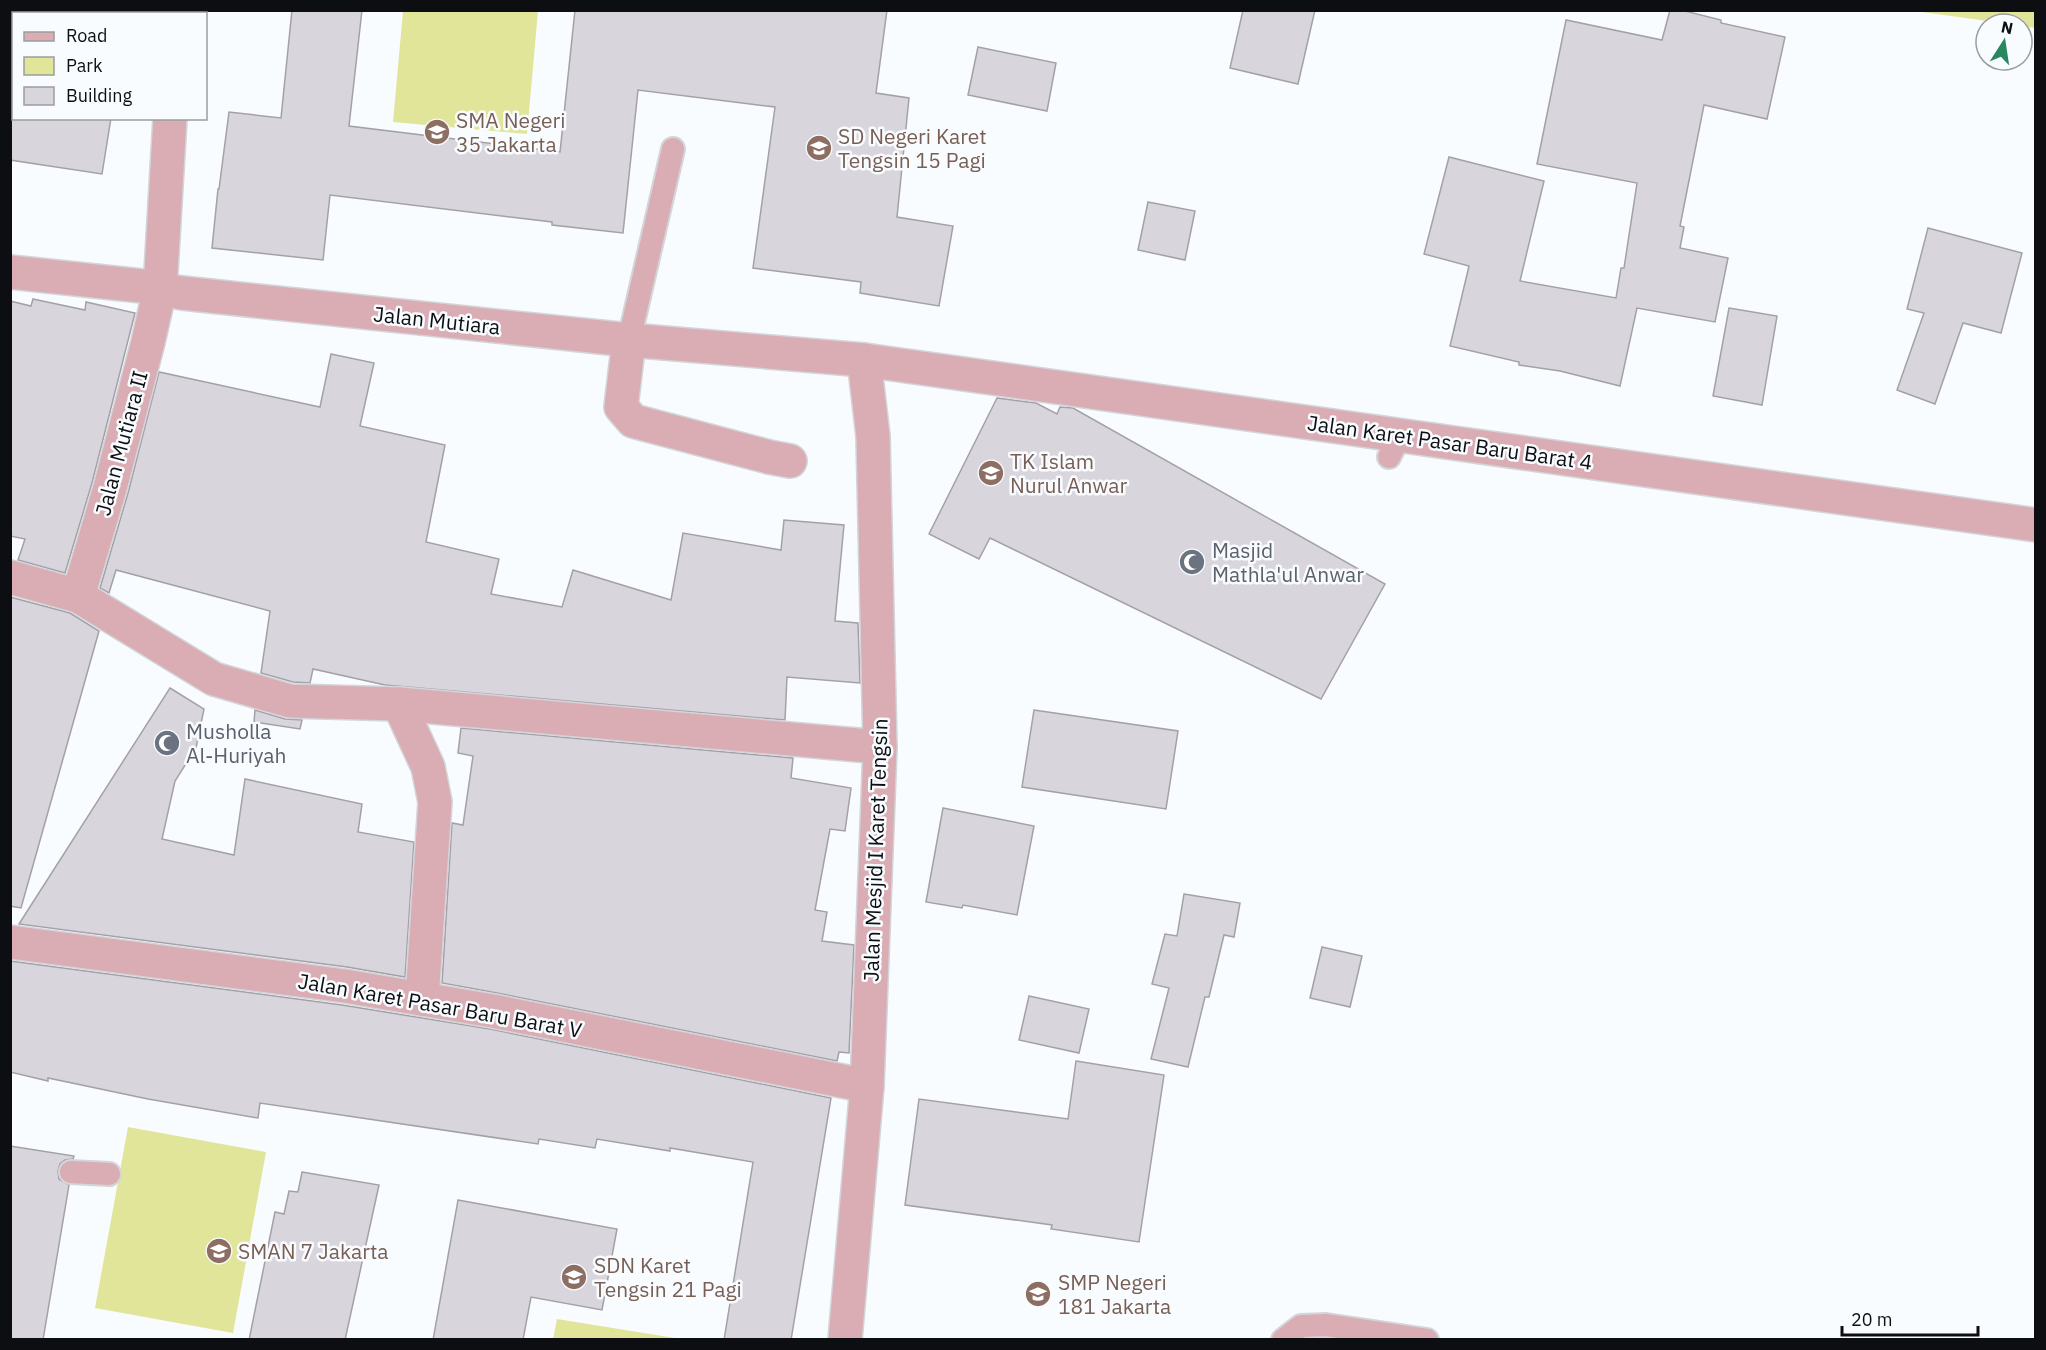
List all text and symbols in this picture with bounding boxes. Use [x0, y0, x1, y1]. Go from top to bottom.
legend [12, 12, 207, 120]
north arrow [1974, 12, 2034, 72]
text: N [1999, 16, 2015, 38]
text: Road [66, 24, 107, 47]
text: Park [66, 54, 103, 77]
text: Building [66, 84, 133, 107]
place label: SMA Negeri 35 Jakarta [456, 106, 566, 158]
school or university icon: SMA Negeri 35 Jakarta [422, 117, 452, 147]
place label: SD Negeri Karet Tengsin 15 Pagi [838, 122, 987, 174]
school or university icon: SD Negeri Karet Tengsin 15 Pagi [804, 133, 834, 163]
street label: Jalan Mutiara [372, 299, 502, 341]
street label: Jalan Mutiara II [88, 367, 154, 519]
street label: Jalan Karet Pasar Baru Barat 4 [1306, 408, 1594, 476]
place label: TK Islam Nurul Anwar [1010, 447, 1128, 499]
school or university icon: TK Islam Nurul Anwar [976, 458, 1006, 488]
place label: Masjid Mathla'ul Anwar [1212, 536, 1364, 588]
mosque icon: Masjid Mathla'ul Anwar [1177, 547, 1207, 577]
place label: Musholla Al-Huriyah [186, 717, 286, 769]
street label: Jalan Mesjid I Karet Tengsin [856, 718, 894, 982]
mosque icon: Musholla Al-Huriyah [152, 728, 182, 758]
street label: Jalan Karet Pasar Baru Barat V [296, 966, 584, 1044]
school or university icon: SMAN 7 Jakarta [204, 1236, 234, 1266]
place label: SMAN 7 Jakarta [238, 1237, 389, 1265]
place label: SDN Karet Tengsin 21 Pagi [594, 1251, 742, 1303]
school or university icon: SDN Karet Tengsin 21 Pagi [559, 1262, 589, 1292]
place label: SMP Negeri 181 Jakarta [1058, 1268, 1171, 1320]
school or university icon: SMP Negeri 181 Jakarta [1023, 1279, 1053, 1309]
scale bar [1842, 1299, 1978, 1337]
text: 20 m [1851, 1308, 1893, 1331]

